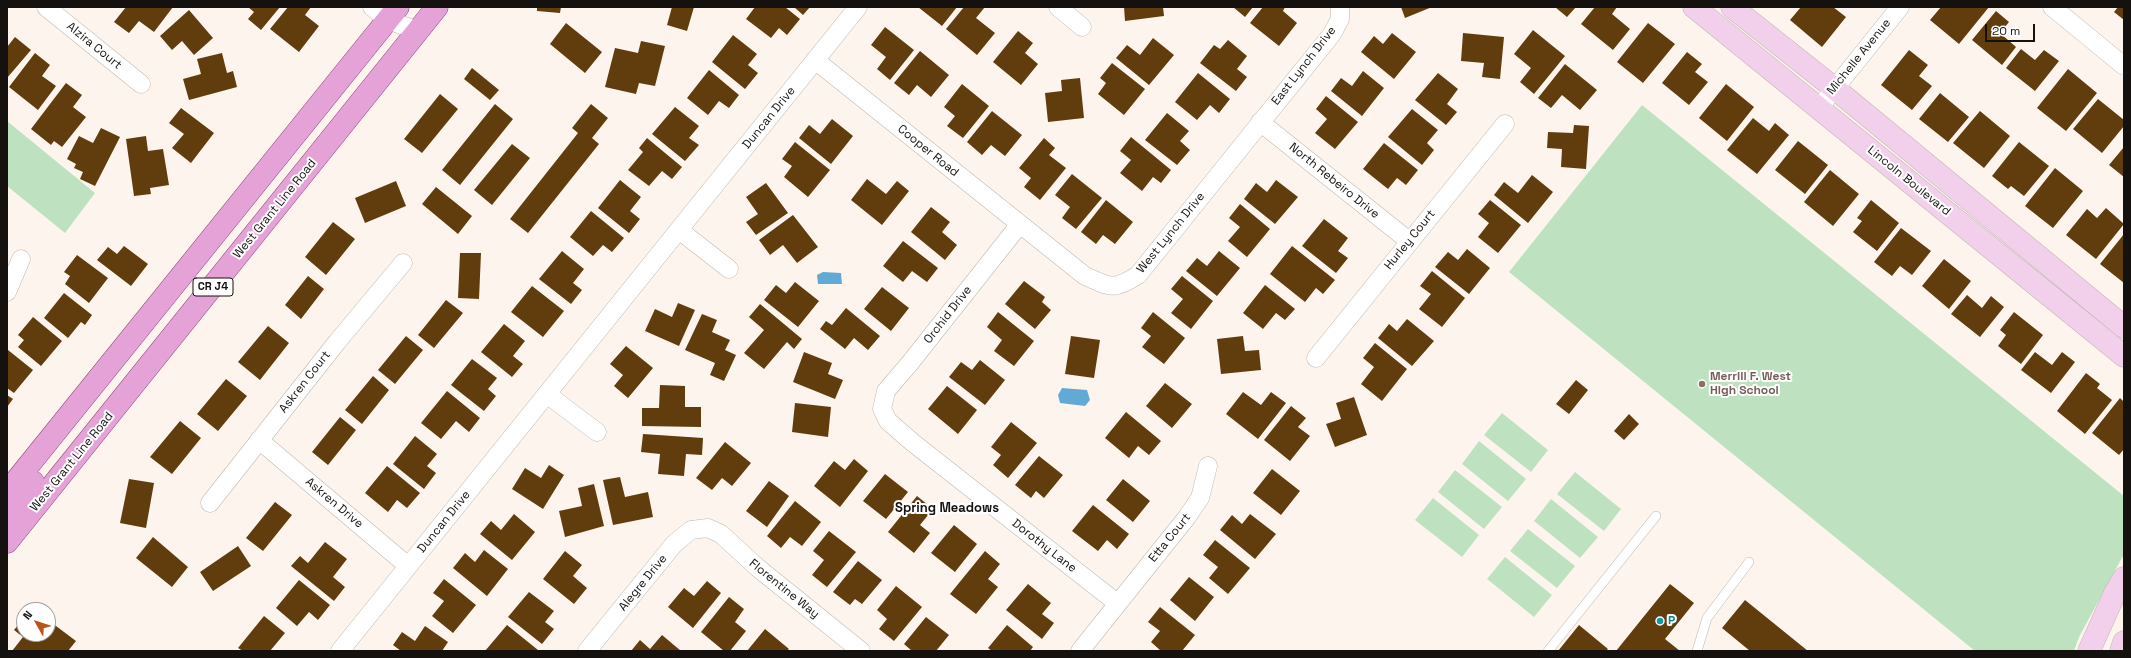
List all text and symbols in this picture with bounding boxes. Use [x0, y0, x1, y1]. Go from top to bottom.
street label: Michelle Avenue [1824, 16, 1894, 98]
scale bar [1987, 16, 2037, 42]
street label: Alzira Court [64, 19, 124, 73]
text: 20 m [1992, 23, 2020, 39]
street label: East Lynch Drive [1269, 24, 1339, 108]
street label: Duncan Drive [740, 84, 798, 152]
street label: Cooper Road [895, 122, 961, 180]
street label: North Rebeiro Drive [1286, 140, 1382, 222]
street label: Lincoln Boulevard [1865, 143, 1953, 219]
street label: West Grant Line Road [230, 156, 320, 262]
street label: West Lynch Drive [1134, 190, 1208, 276]
street label: Hurley Court [1382, 207, 1438, 273]
road number: CR J4 [193, 278, 233, 296]
street label: Orchid Drive [921, 283, 975, 347]
street label: Askren Court [276, 348, 334, 416]
place label: Merrill F. West High School [1710, 370, 1791, 398]
marker: Merrill F. West High School [1697, 379, 1707, 389]
street label: West Grant Line Road [27, 409, 117, 515]
street label: Askren Drive [302, 475, 366, 531]
street label: Duncan Drive [415, 488, 473, 556]
district label: Spring Meadows [895, 500, 999, 516]
street label: Etta Court [1146, 511, 1194, 565]
street label: Dorothy Lane [1009, 516, 1079, 576]
street label: Alegre Drive [616, 552, 670, 614]
street label: Florentine Way [746, 556, 822, 622]
north arrow [16, 602, 56, 642]
text: N [20, 608, 35, 622]
place label: P [1668, 614, 1675, 628]
marker: P [1655, 616, 1665, 626]

